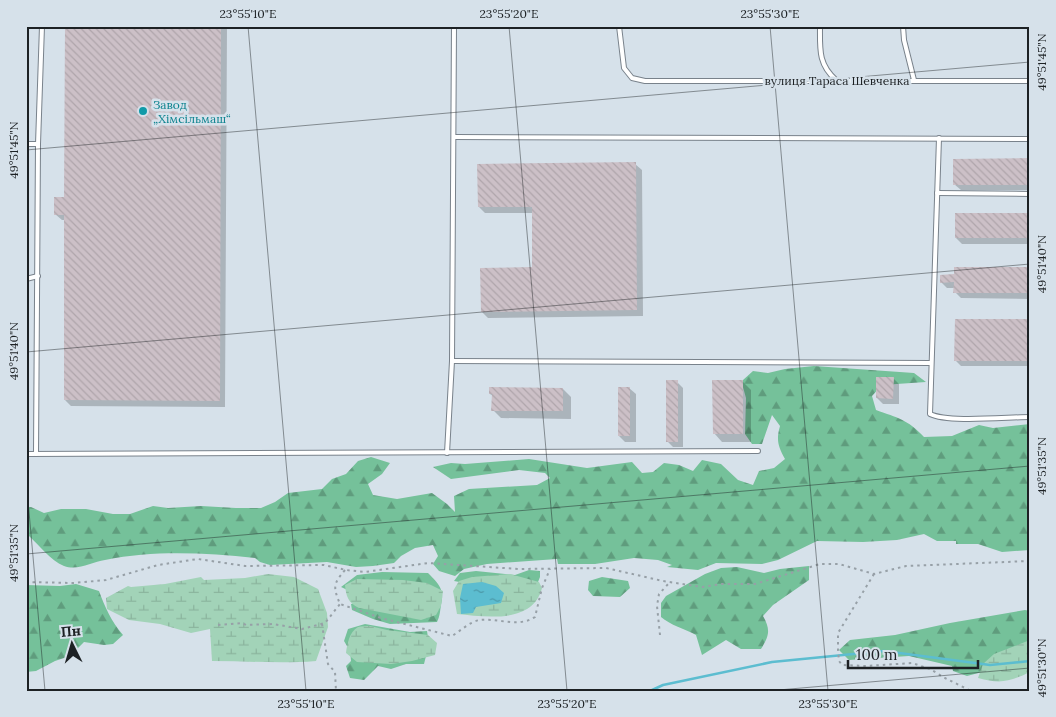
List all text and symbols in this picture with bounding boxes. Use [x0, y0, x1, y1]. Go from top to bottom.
text: 23°55'10"E [220, 6, 276, 21]
text: 23°55'20"E [480, 6, 538, 21]
text: 23°55'30"E [740, 6, 800, 21]
text: 49°51'45"N [1034, 33, 1049, 91]
street label: вулиця Тараса Шевченка [765, 73, 909, 88]
place label: Завод „Хімсільмаш“ [153, 97, 231, 126]
marker: Завод „Хімсільмаш“ [137, 105, 149, 117]
text: 49°51'45"N [6, 121, 21, 179]
text: 49°51'40"N [1034, 235, 1049, 293]
text: 49°51'40"N [6, 322, 21, 380]
text: 49°51'35"N [1034, 437, 1049, 495]
text: 49°51'35"N [6, 524, 21, 582]
north arrow [48, 620, 98, 670]
text: Пн [60, 621, 82, 641]
scale bar [848, 637, 978, 669]
text: 49°51'30"N [1034, 638, 1049, 698]
text: 100 m [856, 645, 897, 664]
text: 23°55'10"E [278, 696, 334, 711]
text: 23°55'20"E [538, 696, 596, 711]
text: 23°55'30"E [798, 696, 858, 711]

